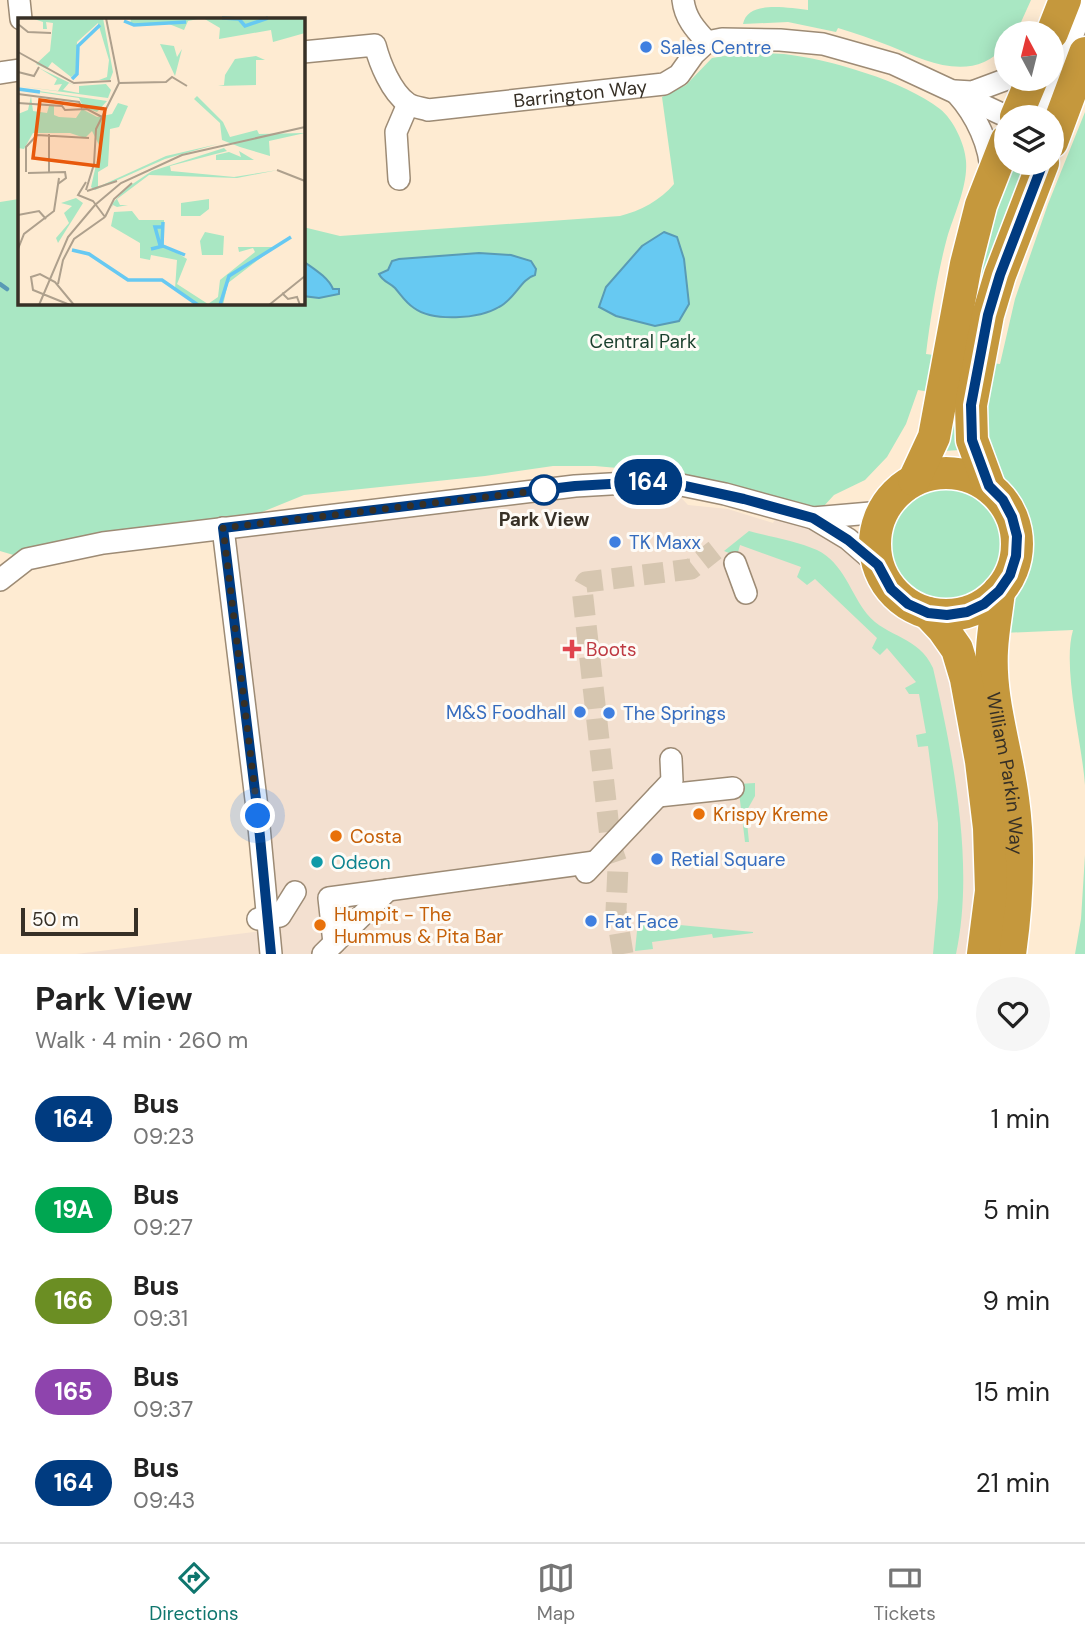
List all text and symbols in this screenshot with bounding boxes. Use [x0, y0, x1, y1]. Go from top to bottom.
inset map [18, 18, 304, 304]
north arrow [994, 21, 1064, 91]
map controls [994, 21, 1064, 175]
place label: Sales Centre [660, 35, 771, 60]
marker: Sales Centre [638, 39, 654, 55]
street label: Barrington Way [512, 74, 649, 114]
button: layers [994, 105, 1064, 175]
park label: Central Park [590, 329, 697, 354]
line badge: 164 [608, 459, 688, 505]
text: 164 [628, 466, 668, 497]
marker: Park View [529, 475, 559, 505]
place label: Park View [499, 507, 590, 532]
place label: TK Maxx [629, 530, 702, 555]
marker: TK Maxx [607, 534, 623, 550]
place label: Boots [586, 637, 637, 662]
marker: Boots [564, 641, 580, 657]
street label: William Parkin Way [981, 690, 1029, 855]
place label: M&S Foodhall [446, 700, 566, 725]
place label: The Springs [623, 701, 726, 726]
marker: M&S Foodhall [572, 704, 588, 720]
marker: The Springs [601, 705, 617, 721]
your location [240, 798, 275, 833]
place label: Krispy Kreme [713, 802, 828, 827]
marker: Krispy Kreme [691, 806, 707, 822]
place label: Costa [350, 824, 402, 849]
marker: Costa [328, 828, 344, 844]
place label: Retial Square [671, 847, 785, 872]
place label: Odeon [331, 850, 391, 875]
marker: Retial Square [649, 851, 665, 867]
marker: Odeon [309, 854, 325, 870]
place label: Humpit - The Hummus & Pita Bar [334, 902, 503, 949]
scale bar [21, 905, 138, 937]
text: 50 m [32, 907, 79, 932]
place label: Fat Face [605, 909, 679, 934]
marker: Fat Face [583, 913, 599, 929]
marker: Humpit - The Hummus & Pita Bar [312, 917, 328, 933]
text: Park View [35, 977, 192, 1020]
button: heart [976, 977, 1050, 1051]
text: Walk · 4 min · 260 m [35, 1025, 248, 1055]
text: Bus [133, 1087, 179, 1121]
text: 1 min [991, 1102, 1050, 1136]
text: 164 [54, 1103, 93, 1134]
text: 09:23 [133, 1121, 195, 1151]
text: Bus [133, 1178, 179, 1212]
text: 5 min [983, 1193, 1050, 1227]
text: 19A [54, 1194, 93, 1225]
text: 09:27 [133, 1212, 193, 1242]
text: Bus [133, 1269, 179, 1303]
text: 9 min [982, 1284, 1050, 1318]
text: 166 [54, 1285, 93, 1316]
text: 09:31 [133, 1303, 188, 1333]
text: Bus [133, 1360, 179, 1394]
text: 15 min [975, 1375, 1050, 1409]
text: 165 [54, 1376, 93, 1407]
text: 09:37 [133, 1394, 193, 1424]
text: Bus [133, 1451, 179, 1485]
text: 21 min [976, 1466, 1050, 1500]
text: 164 [54, 1467, 93, 1498]
text: 09:43 [133, 1485, 195, 1515]
tab: Directions [149, 1559, 239, 1626]
tab: Map [537, 1559, 575, 1626]
tab: Tickets [873, 1559, 936, 1626]

